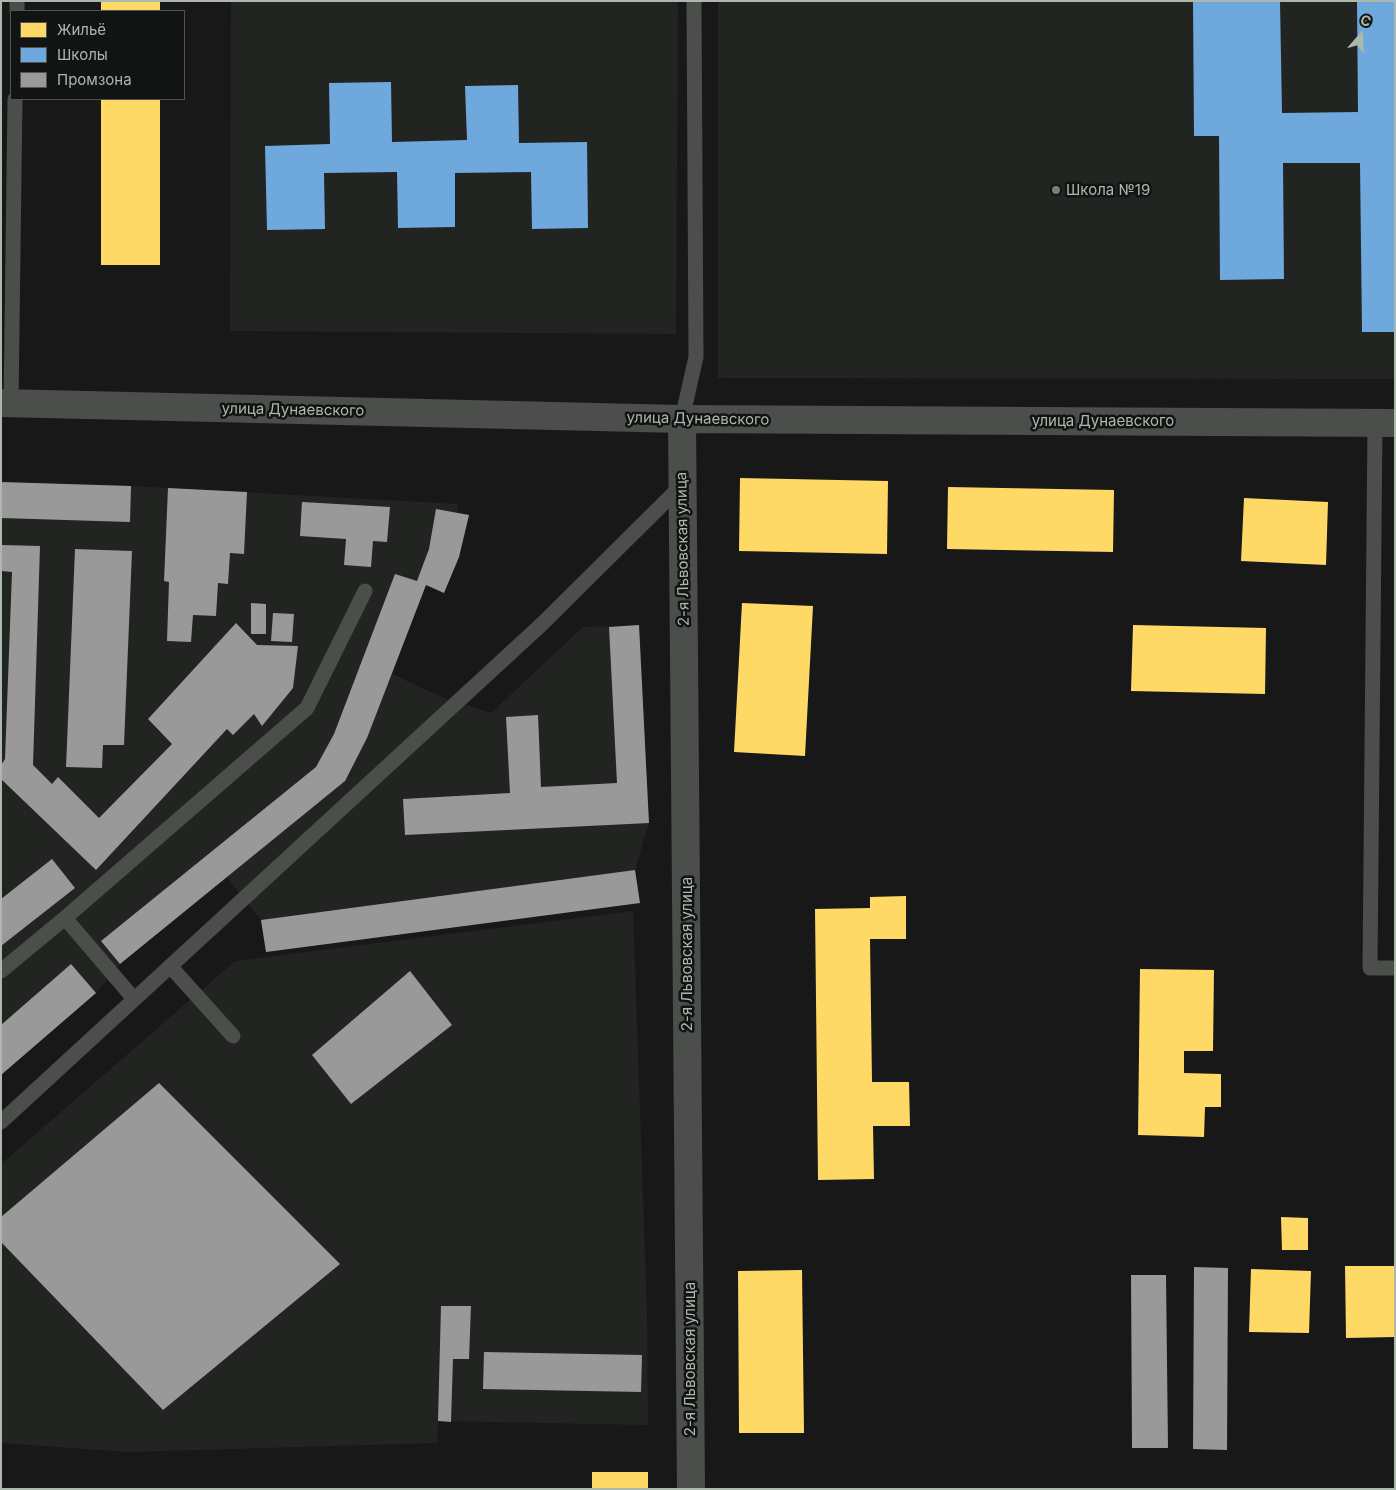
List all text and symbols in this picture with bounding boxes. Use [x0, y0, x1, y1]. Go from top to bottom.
legend [10, 10, 185, 100]
north arrow [1336, 10, 1386, 60]
text: С [1358, 11, 1374, 30]
text: Жильё [57, 20, 106, 39]
text: Школы [57, 45, 108, 64]
text: Промзона [57, 70, 132, 89]
place label: Школа №19 [1066, 181, 1150, 199]
marker: Школа №19 [1050, 184, 1062, 196]
street label: улица Дунаевского [221, 400, 365, 420]
street label: улица Дунаевского [626, 409, 770, 429]
street label: улица Дунаевского [1032, 412, 1174, 430]
street label: 2-я Львовская улица [673, 472, 693, 626]
street label: 2-я Львовская улица [678, 877, 696, 1031]
street label: 2-я Львовская улица [681, 1282, 699, 1436]

